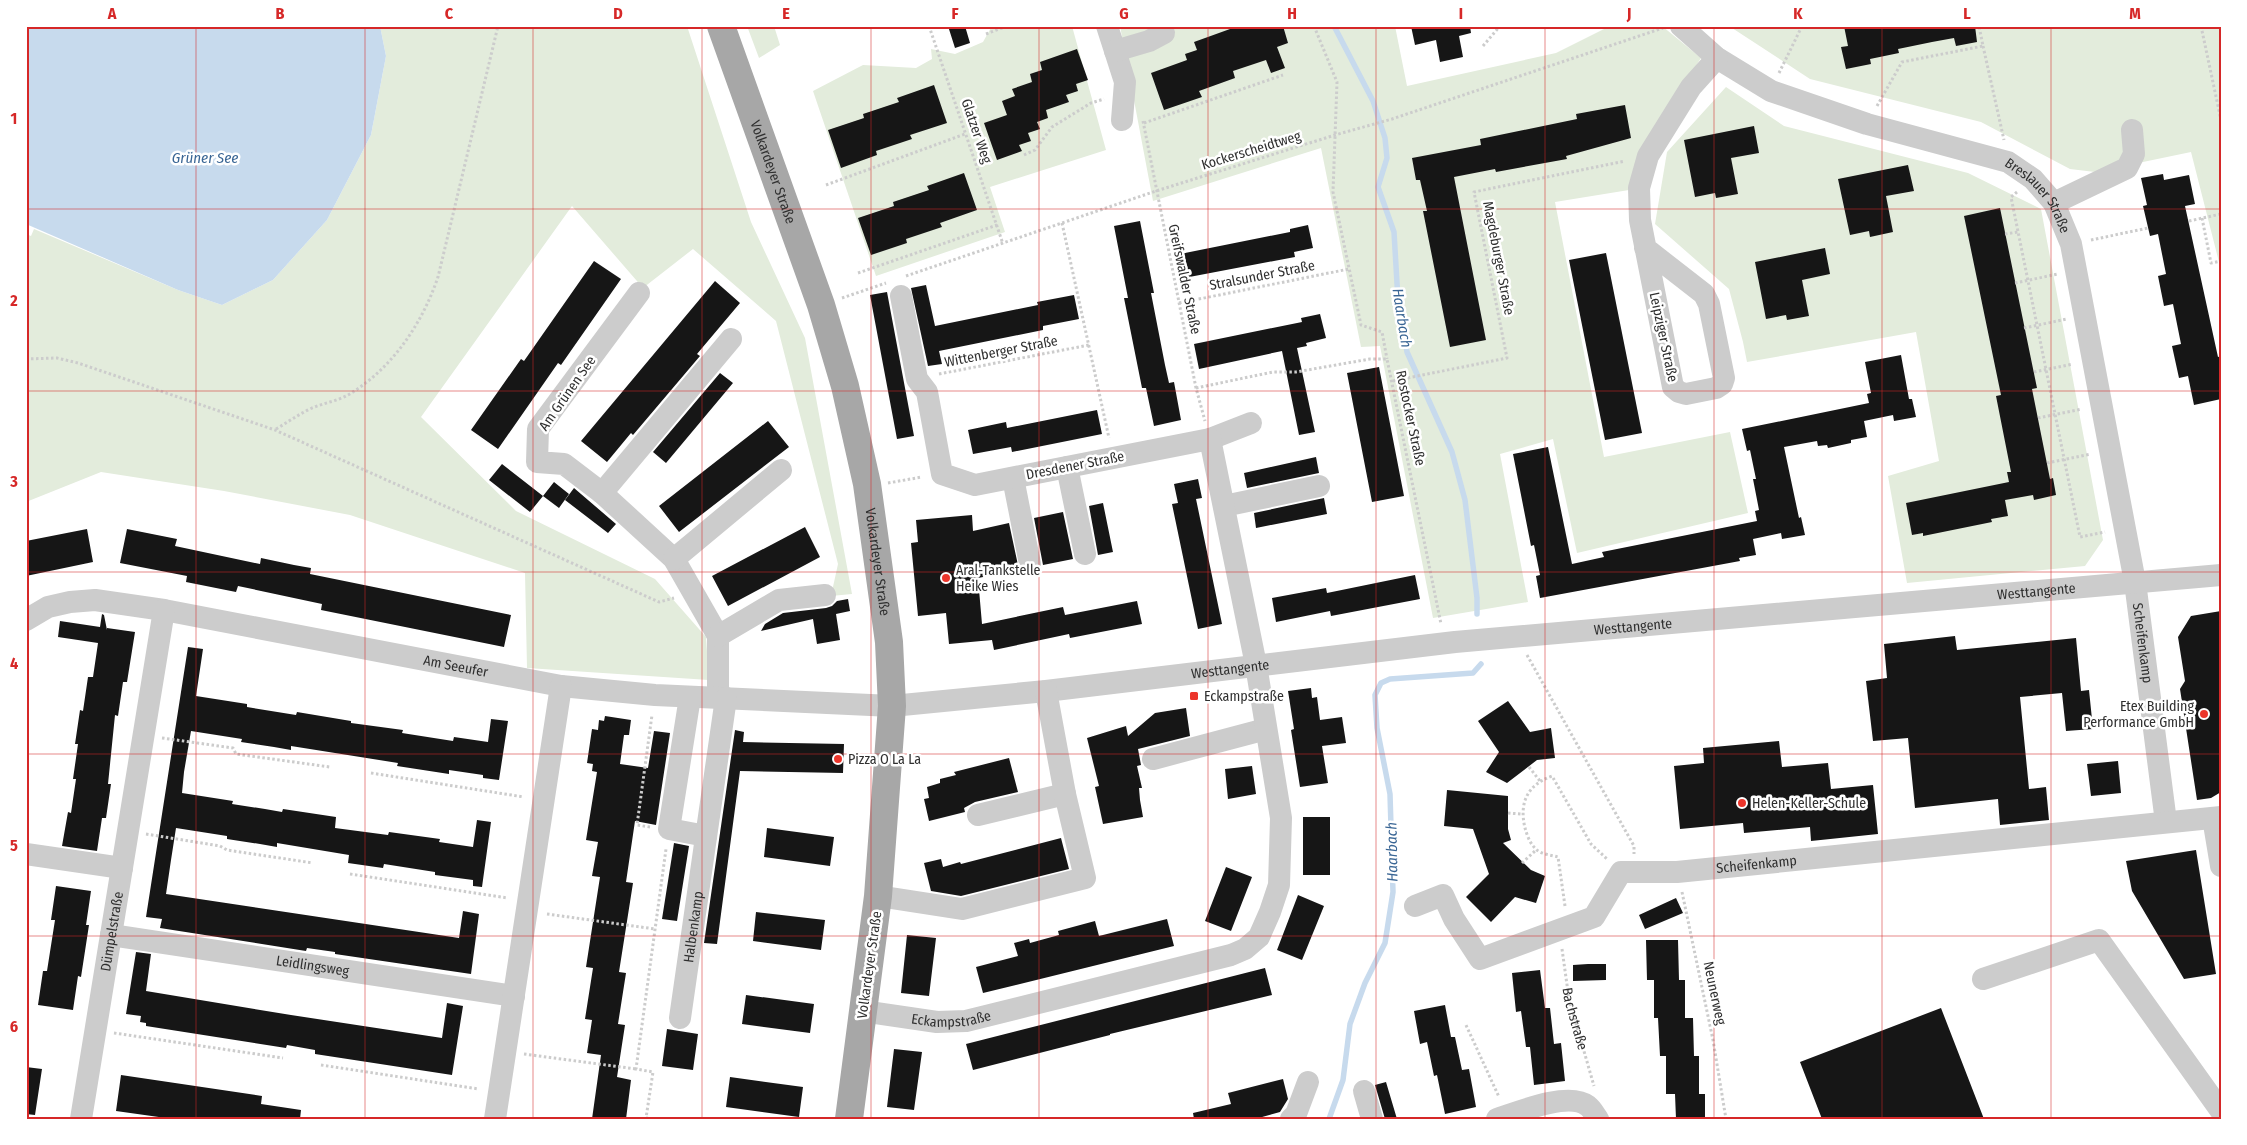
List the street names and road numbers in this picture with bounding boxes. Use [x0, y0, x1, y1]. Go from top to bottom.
street label: Glatzer Weg [958, 97, 996, 166]
street label: Volkardeyer Straße [747, 118, 799, 226]
street label: Kockerscheidtweg [1199, 127, 1303, 174]
street label: Breslauer Straße [2002, 154, 2073, 236]
street label: Magdeburger Straße [1479, 200, 1518, 317]
street label: Greifswalder Straße [1165, 222, 1205, 336]
street label: Stralsunder Straße [1208, 257, 1316, 294]
street label: Leipziger Straße [1646, 291, 1681, 384]
street label: Wittenberger Straße [943, 332, 1059, 371]
street label: Am Grünen See [535, 353, 599, 434]
street label: Rostocker Straße [1392, 369, 1429, 467]
street label: Dresdener Straße [1025, 448, 1126, 483]
street label: Volkardeyer Straße [861, 507, 893, 617]
street label: Westtangente [1996, 580, 2076, 604]
street label: Scheifenkamp [2129, 602, 2156, 684]
street label: Westtangente [1593, 615, 1673, 639]
street label: Am Seeufer [422, 652, 490, 681]
street label: Westtangente [1190, 656, 1270, 683]
street label: Scheifenkamp [1715, 852, 1797, 877]
street label: Dümpelstraße [97, 890, 127, 973]
street label: Halbenkamp [680, 890, 707, 964]
street label: Volkardeyer Straße [854, 910, 885, 1020]
street label: Leidlingsweg [275, 952, 351, 980]
street label: Neunerweg [1699, 960, 1730, 1027]
street label: Bachstraße [1558, 986, 1591, 1052]
street label: Eckampstraße [910, 1007, 993, 1031]

